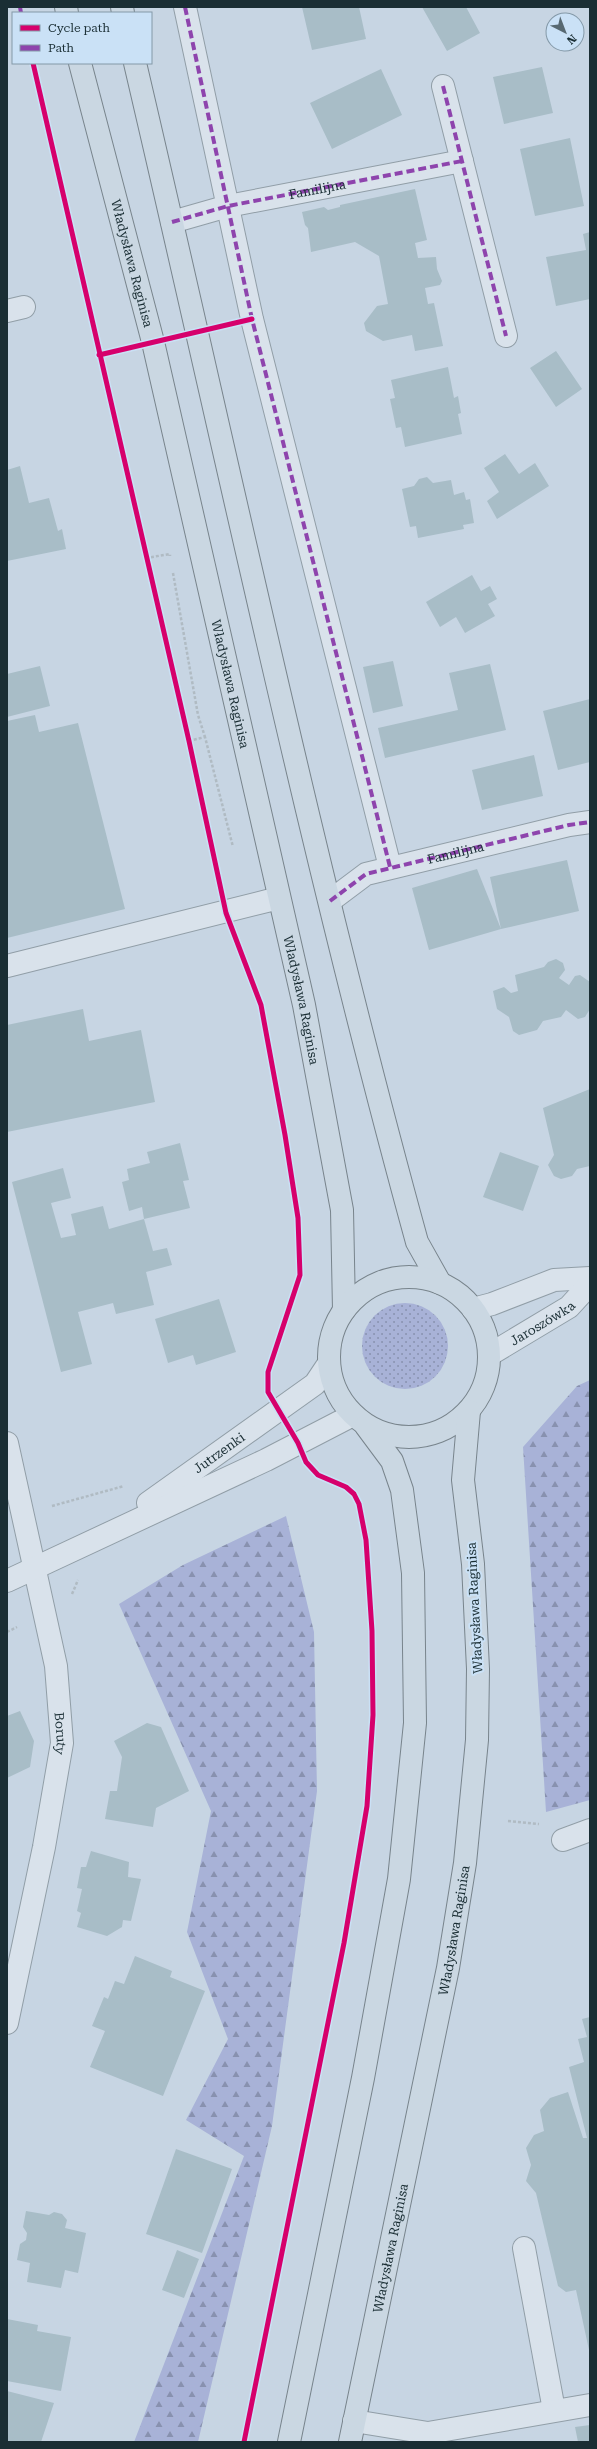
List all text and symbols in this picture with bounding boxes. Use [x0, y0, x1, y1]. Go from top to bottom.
legend [12, 12, 152, 64]
north arrow [545, 12, 585, 52]
text: Cycle path [48, 21, 110, 35]
text: N [563, 31, 579, 47]
text: Path [48, 41, 74, 55]
street label: Familijna [287, 177, 347, 202]
street label: Władysława Raginisa [108, 198, 156, 329]
street label: Władysława Raginisa [208, 618, 252, 750]
street label: Familijna [426, 839, 485, 867]
street label: Władysława Raginisa [280, 934, 322, 1066]
street label: Jaroszówka [507, 1299, 578, 1349]
street label: Jutrzenki [191, 1430, 248, 1476]
street label: Władysława Raginisa [464, 1542, 485, 1674]
street label: Boruty [52, 1712, 69, 1756]
street label: Władysława Raginisa [436, 1864, 472, 1997]
street label: Władysława Raginisa [370, 2182, 411, 2314]

